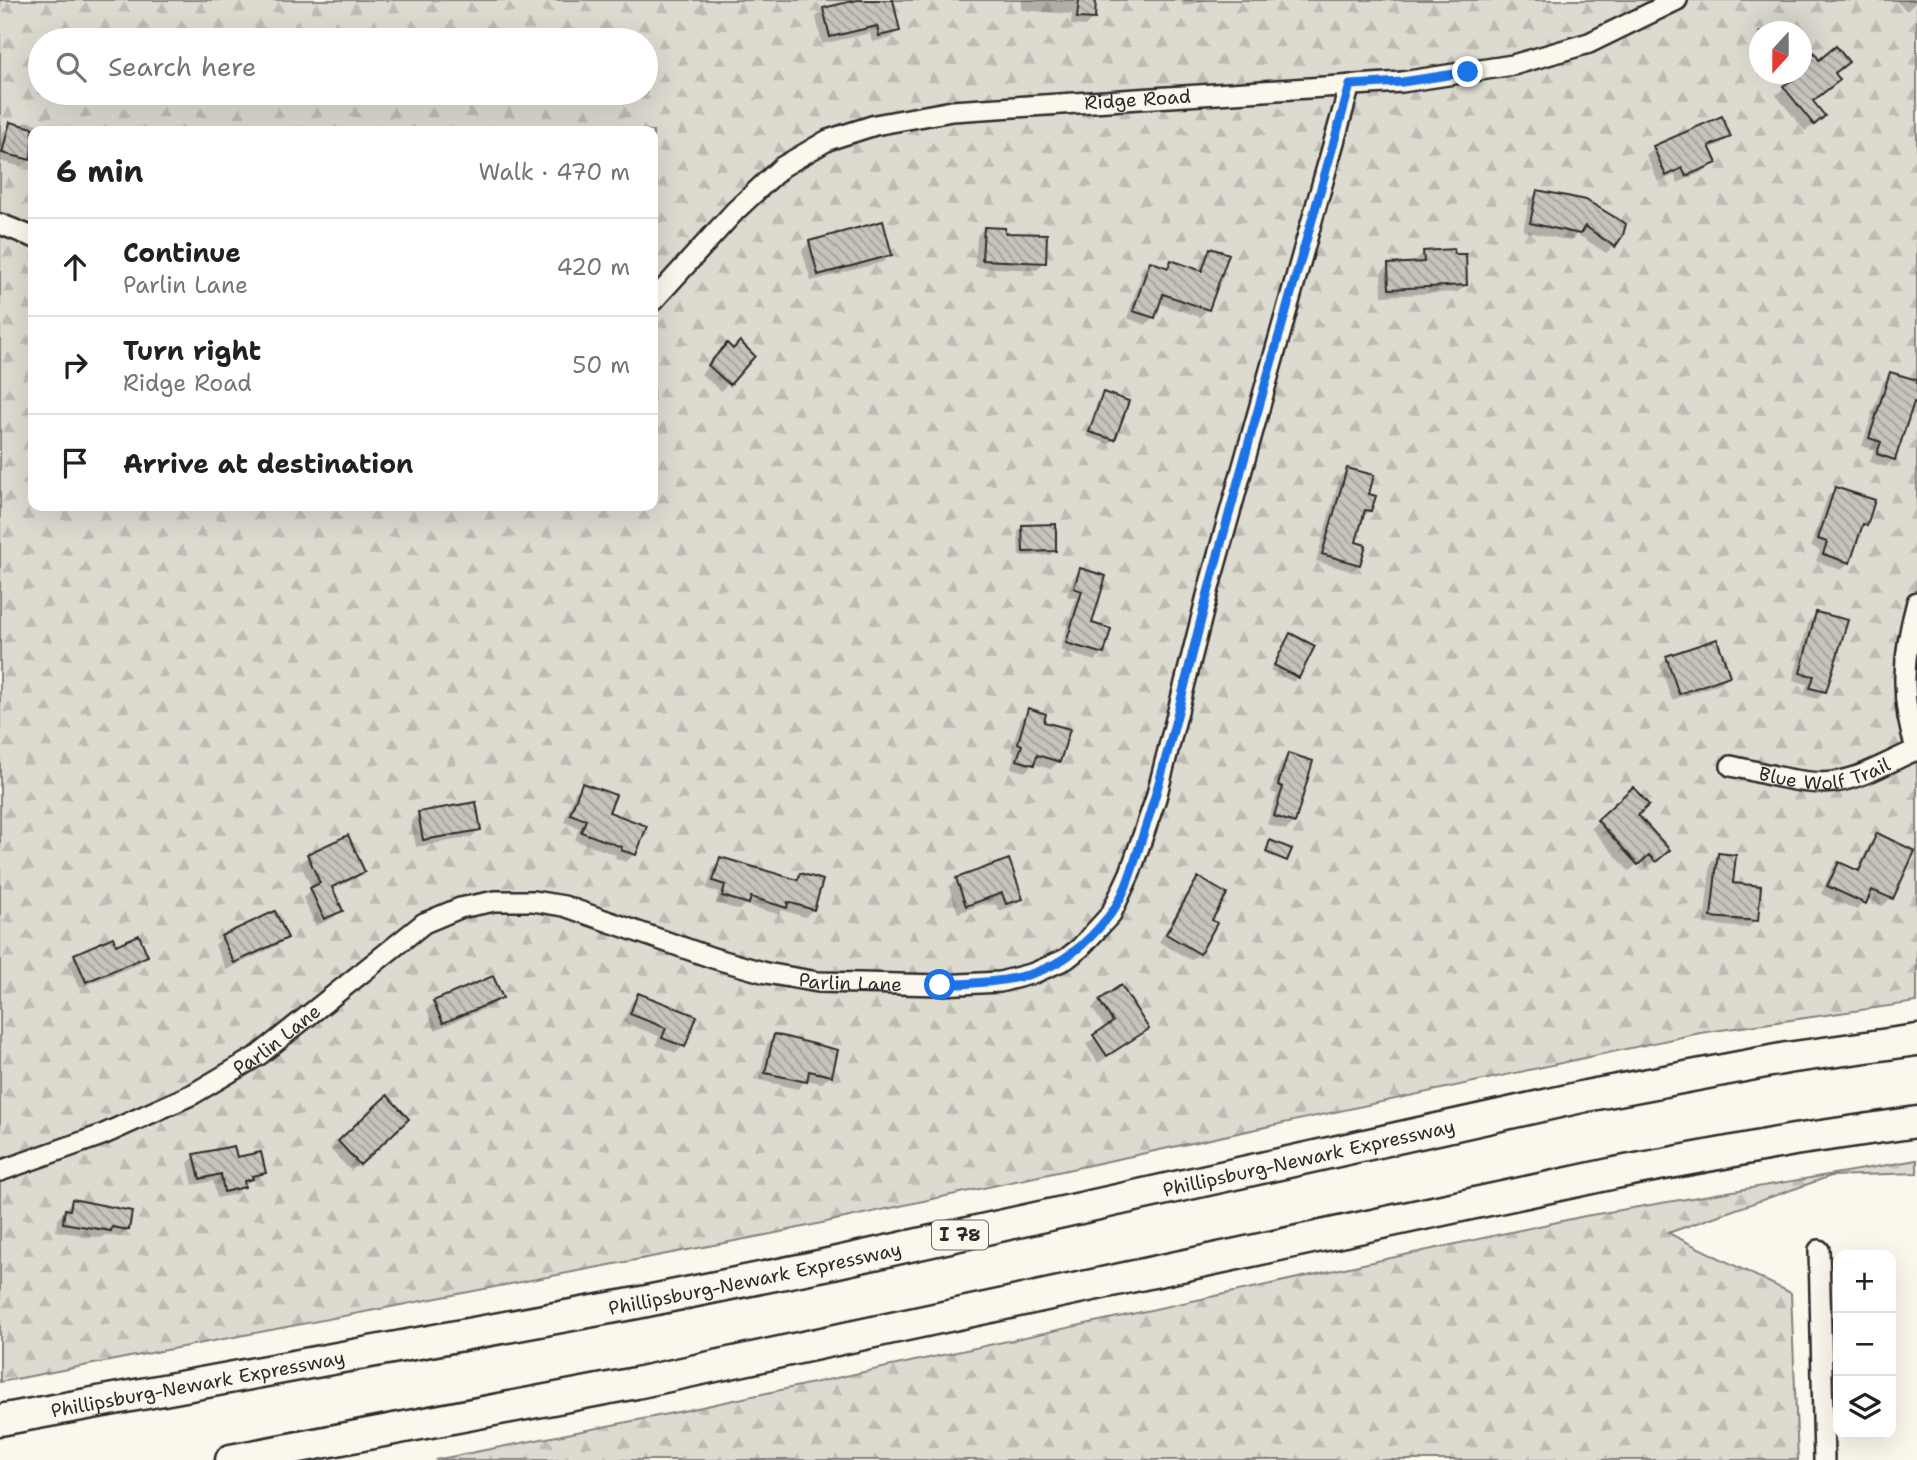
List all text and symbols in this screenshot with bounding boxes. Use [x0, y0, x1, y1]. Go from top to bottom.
north arrow [1749, 21, 1812, 84]
search box [28, 28, 658, 105]
icon: search [52, 48, 90, 86]
text: Search here [108, 49, 257, 84]
route end [1452, 56, 1483, 87]
street label: Ridge Road [1084, 83, 1192, 115]
text: 6 min [56, 151, 143, 192]
text: Walk · 470 m [478, 157, 630, 187]
text: Continue [123, 235, 241, 270]
icon: ahead [56, 248, 94, 286]
text: 420 m [556, 252, 630, 282]
text: Parlin Lane [123, 270, 248, 300]
text: Turn right [123, 333, 261, 368]
icon: right [56, 346, 94, 384]
text: 50 m [572, 350, 630, 380]
text: Ridge Road [123, 368, 252, 398]
icon: arrive [56, 444, 94, 482]
text: Arrive at destination [123, 446, 413, 481]
street label: Blue Wolf Trail [1756, 751, 1894, 795]
street label: Parlin Lane [797, 966, 902, 997]
route start [924, 969, 955, 1000]
street label: Parlin Lane [228, 998, 325, 1080]
street label: Phillipsburg-Newark Expressway [1160, 1113, 1457, 1202]
road number: I 78 [932, 1220, 988, 1250]
street label: Phillipsburg-Newark Expressway [606, 1236, 904, 1321]
map controls [1833, 1250, 1896, 1439]
button: + [1833, 1250, 1896, 1313]
button: − [1833, 1313, 1896, 1376]
street label: Phillipsburg-Newark Expressway [49, 1344, 347, 1423]
button: layers [1833, 1376, 1896, 1439]

